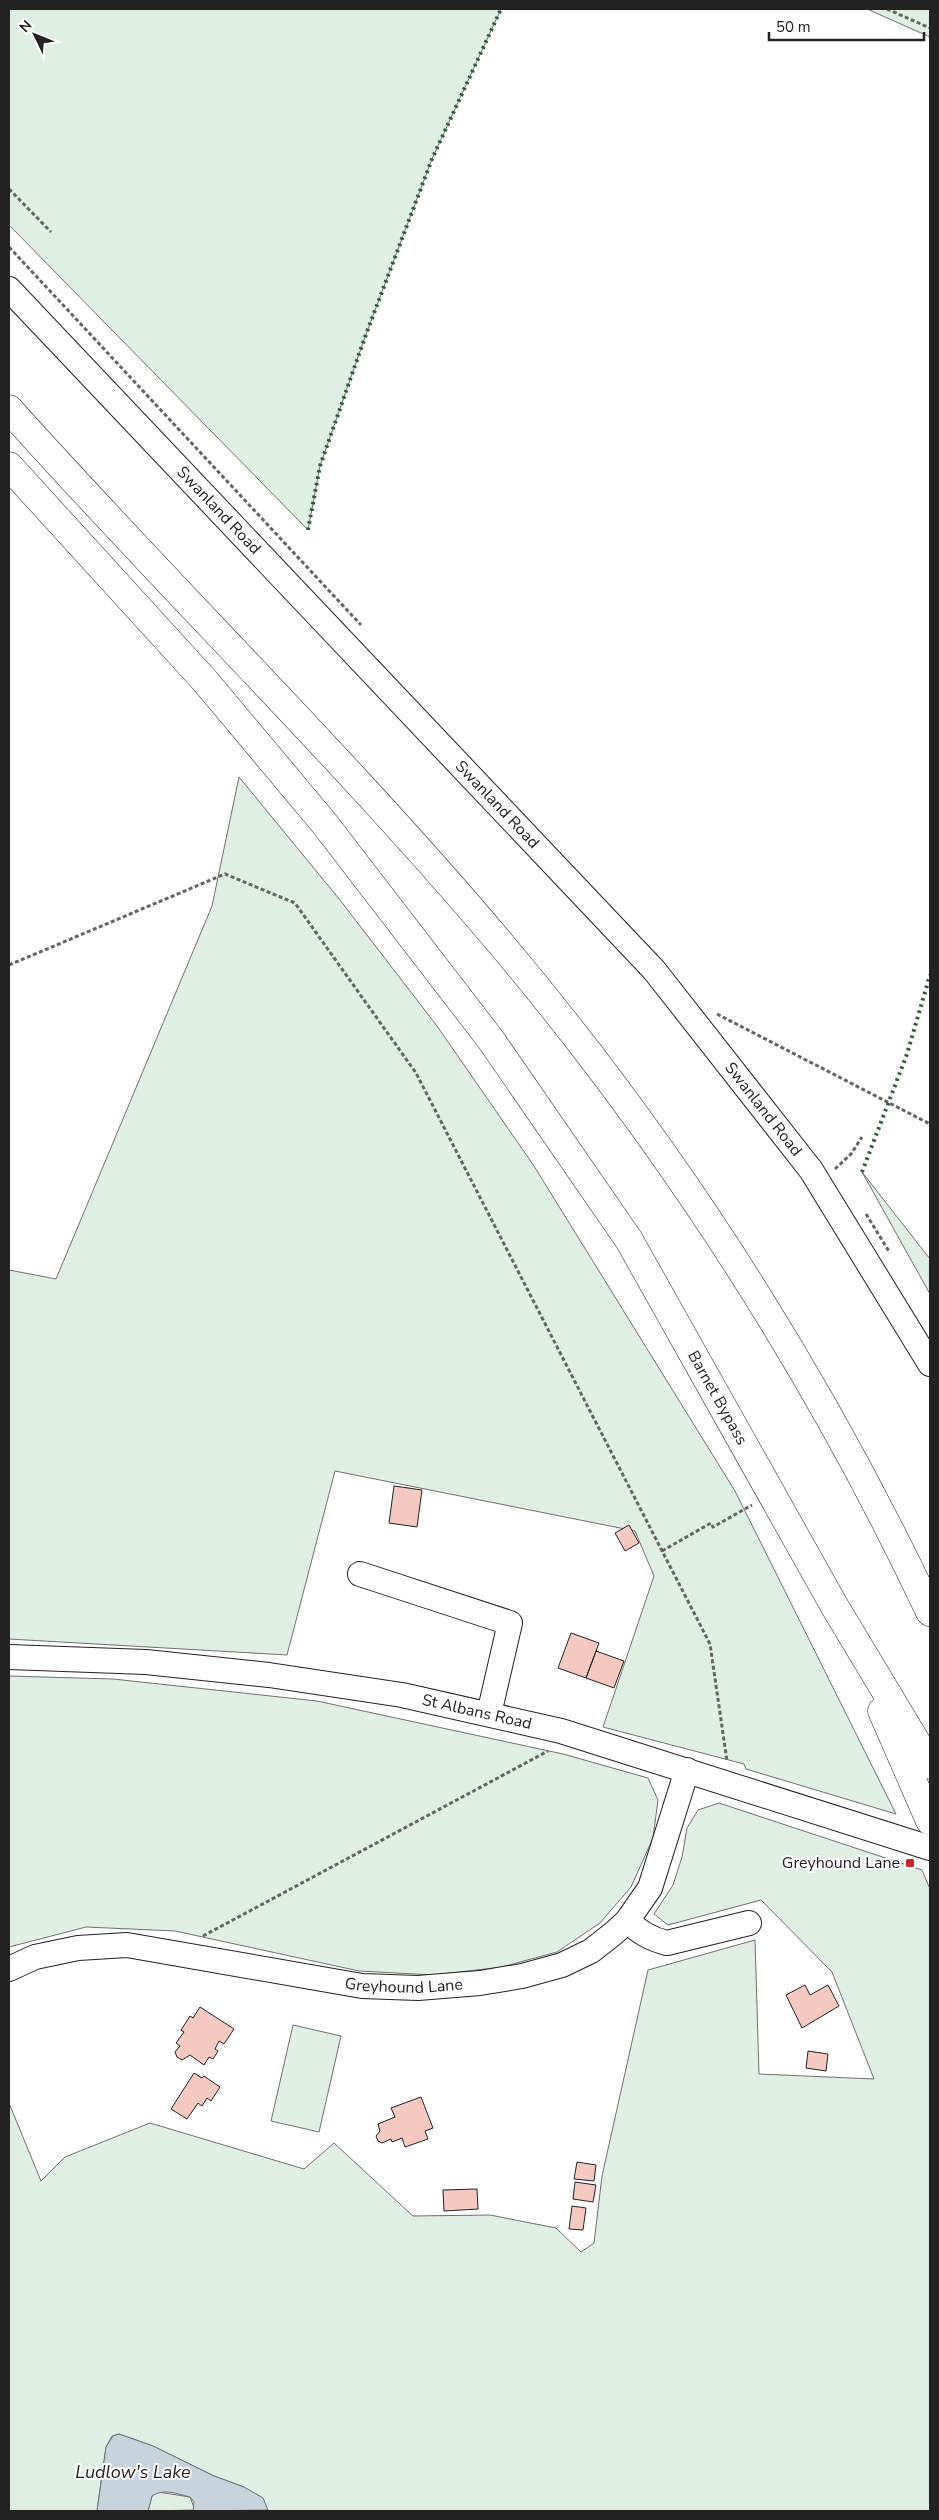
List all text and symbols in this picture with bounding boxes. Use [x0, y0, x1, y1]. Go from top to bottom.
north arrow [10, 10, 60, 60]
scale bar [769, 10, 924, 42]
text: N [15, 16, 36, 37]
text: 50 m [776, 17, 811, 37]
street label: Swanland Road [172, 462, 266, 559]
street label: Swanland Road [450, 756, 544, 853]
street label: Swanland Road [720, 1058, 807, 1161]
street label: Barnet Bypass [682, 1347, 753, 1449]
street label: St Albans Road [420, 1689, 534, 1735]
place label: Greyhound Lane [782, 1852, 900, 1874]
marker: Greyhound Lane [904, 1857, 916, 1869]
street label: Greyhound Lane [343, 1972, 464, 1999]
water label: Ludlow's Lake [75, 2460, 191, 2484]

